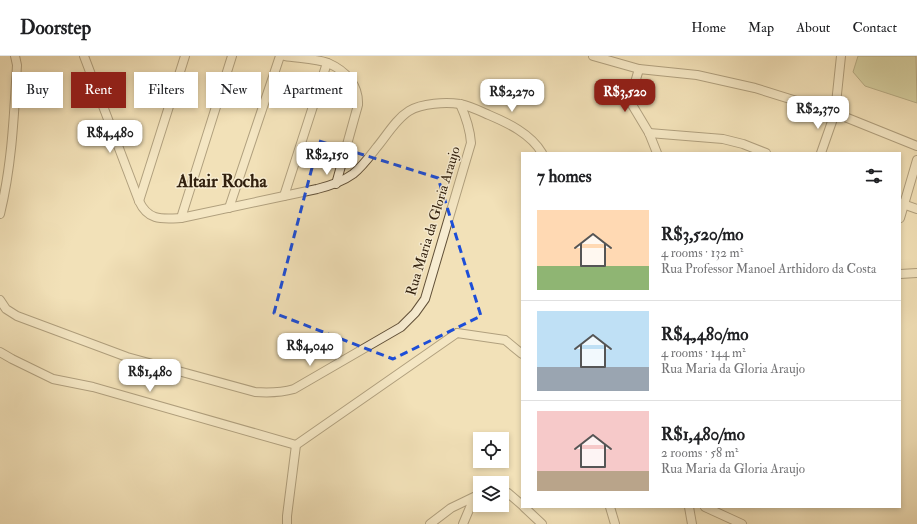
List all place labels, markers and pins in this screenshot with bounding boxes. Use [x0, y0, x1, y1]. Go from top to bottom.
pin: R$2,270 [475, 79, 549, 113]
pin: R$3,520 [588, 79, 662, 113]
pin: R$2,370 [781, 96, 855, 130]
pin: R$4,480 [73, 120, 147, 154]
pin: R$2,150 [290, 142, 364, 176]
pin: R$4,040 [273, 333, 347, 367]
pin: R$1,480 [113, 359, 187, 393]

